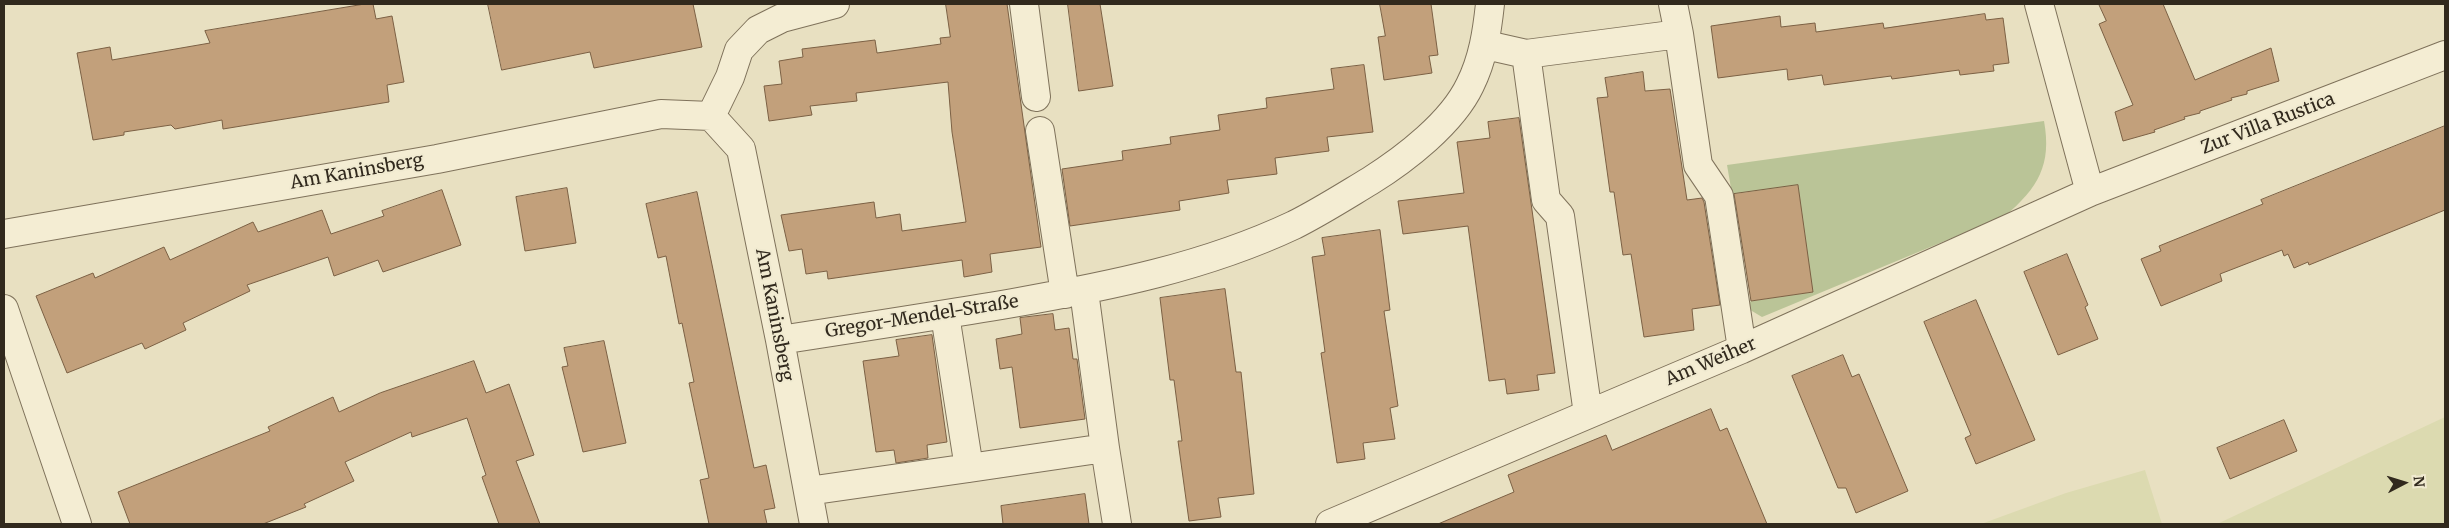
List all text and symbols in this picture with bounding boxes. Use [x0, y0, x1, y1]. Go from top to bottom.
street label: Zur Villa Rustica [2198, 89, 2338, 159]
street label: Am Kaninsberg [289, 150, 425, 194]
street label: Am Kaninsberg [751, 247, 797, 383]
street label: Gregor-Mendel-Straße [824, 291, 1020, 343]
street label: Am Weiher [1662, 333, 1760, 391]
north arrow [2379, 458, 2429, 508]
text: N [2409, 475, 2428, 488]

